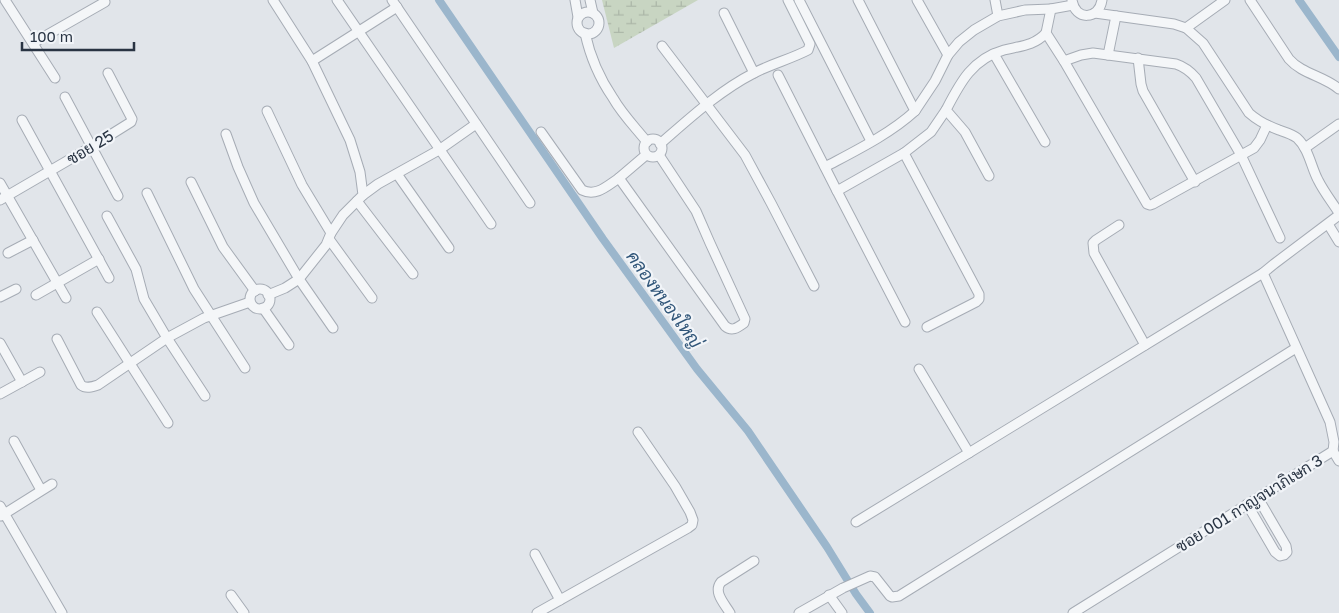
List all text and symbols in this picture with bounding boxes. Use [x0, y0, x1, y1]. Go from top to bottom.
scale bar [22, 20, 135, 52]
text: 100 m [30, 27, 73, 45]
street label: ซอย 25 [63, 125, 117, 169]
water label: คลองหนองใหญ่ [621, 245, 709, 353]
street label: ซอย 001 กาญจนาภิเษก 3 [1172, 450, 1326, 556]

